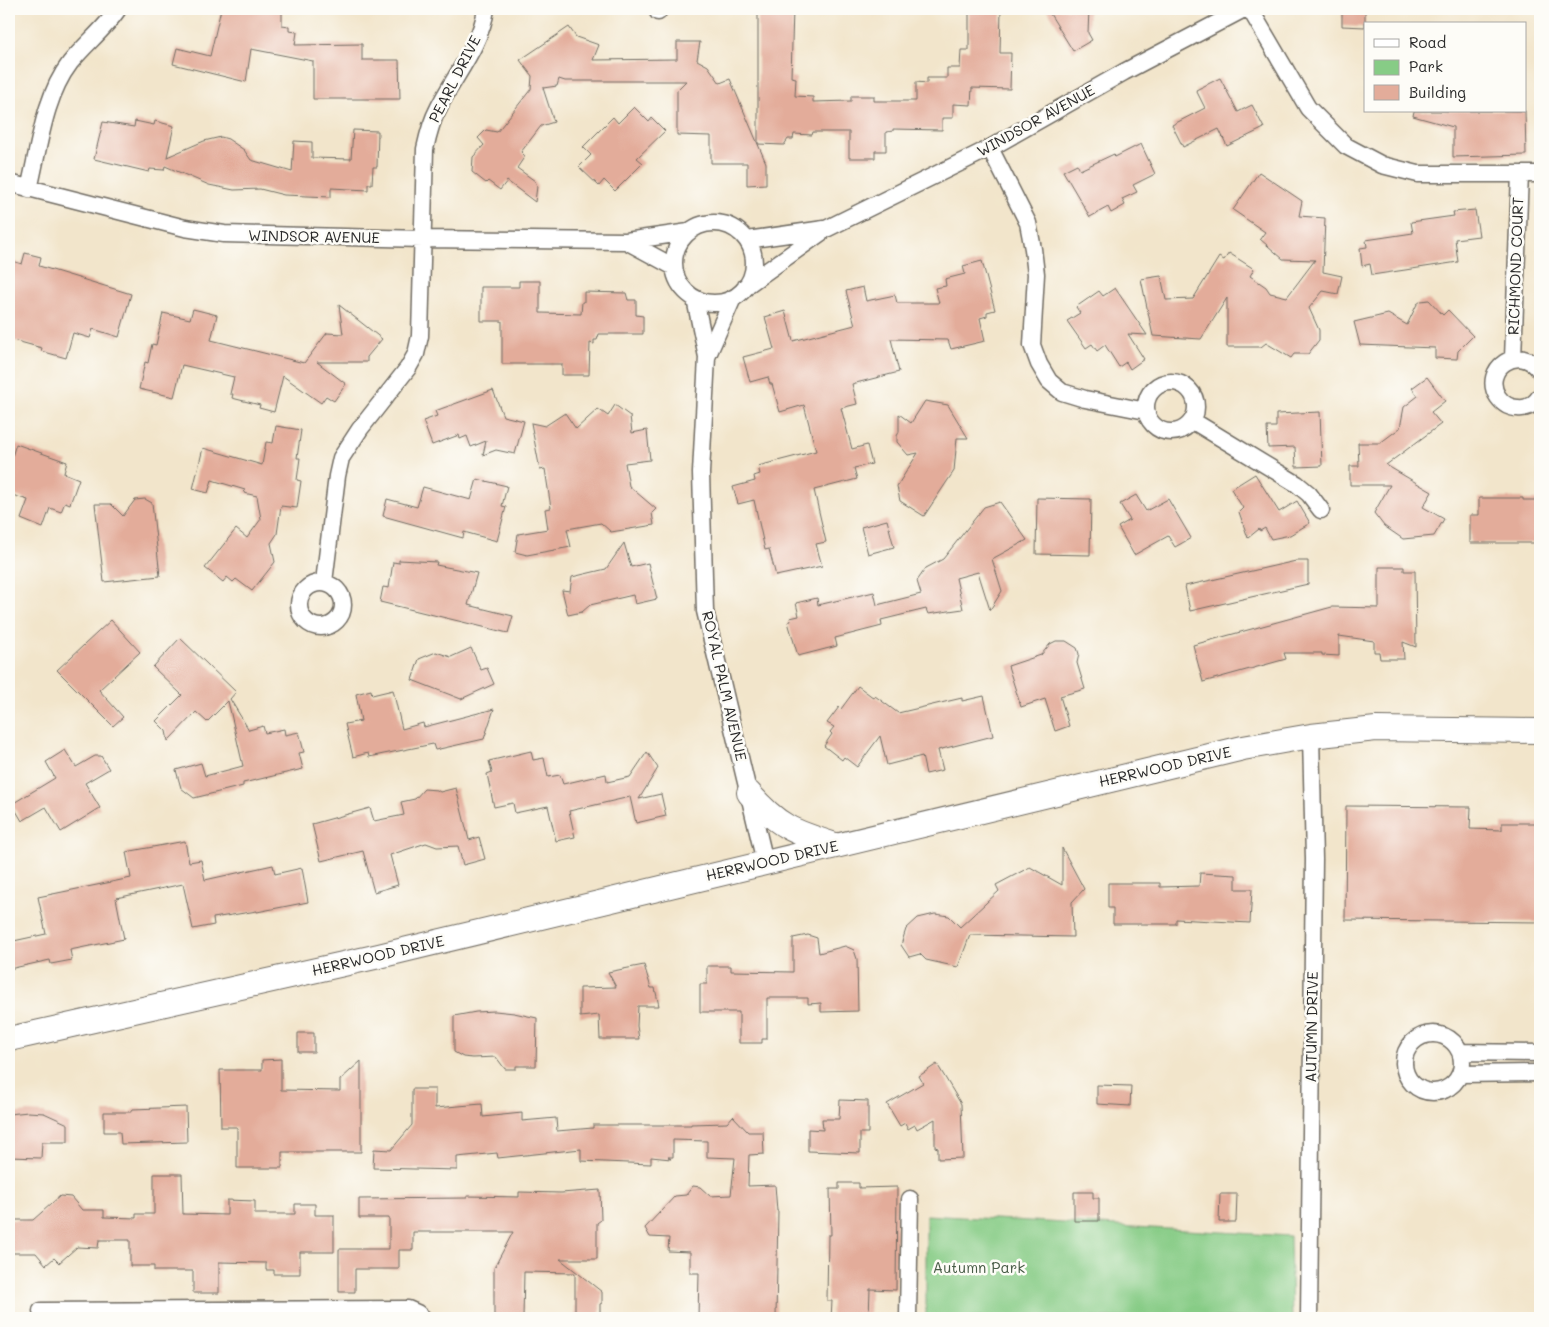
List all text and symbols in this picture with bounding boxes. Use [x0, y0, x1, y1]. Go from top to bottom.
legend [1364, 22, 1526, 112]
street label: PEARL DRIVE [424, 31, 485, 125]
text: Road [1409, 32, 1446, 52]
text: Park [1409, 56, 1443, 76]
street label: WINDSOR AVENUE [973, 79, 1098, 161]
text: Building [1409, 82, 1466, 102]
street label: RICHMOND COURT [1503, 197, 1527, 335]
street label: WINDSOR AVENUE [248, 225, 381, 247]
street label: ROYAL PALM AVENUE [698, 609, 752, 763]
street label: HERRWOOD DRIVE [1097, 741, 1233, 791]
street label: HERRWOOD DRIVE [704, 835, 840, 885]
street label: HERRWOOD DRIVE [310, 930, 446, 980]
street label: AUTUMN DRIVE [1300, 971, 1322, 1083]
park label: Autumn Park [933, 1257, 1025, 1277]

